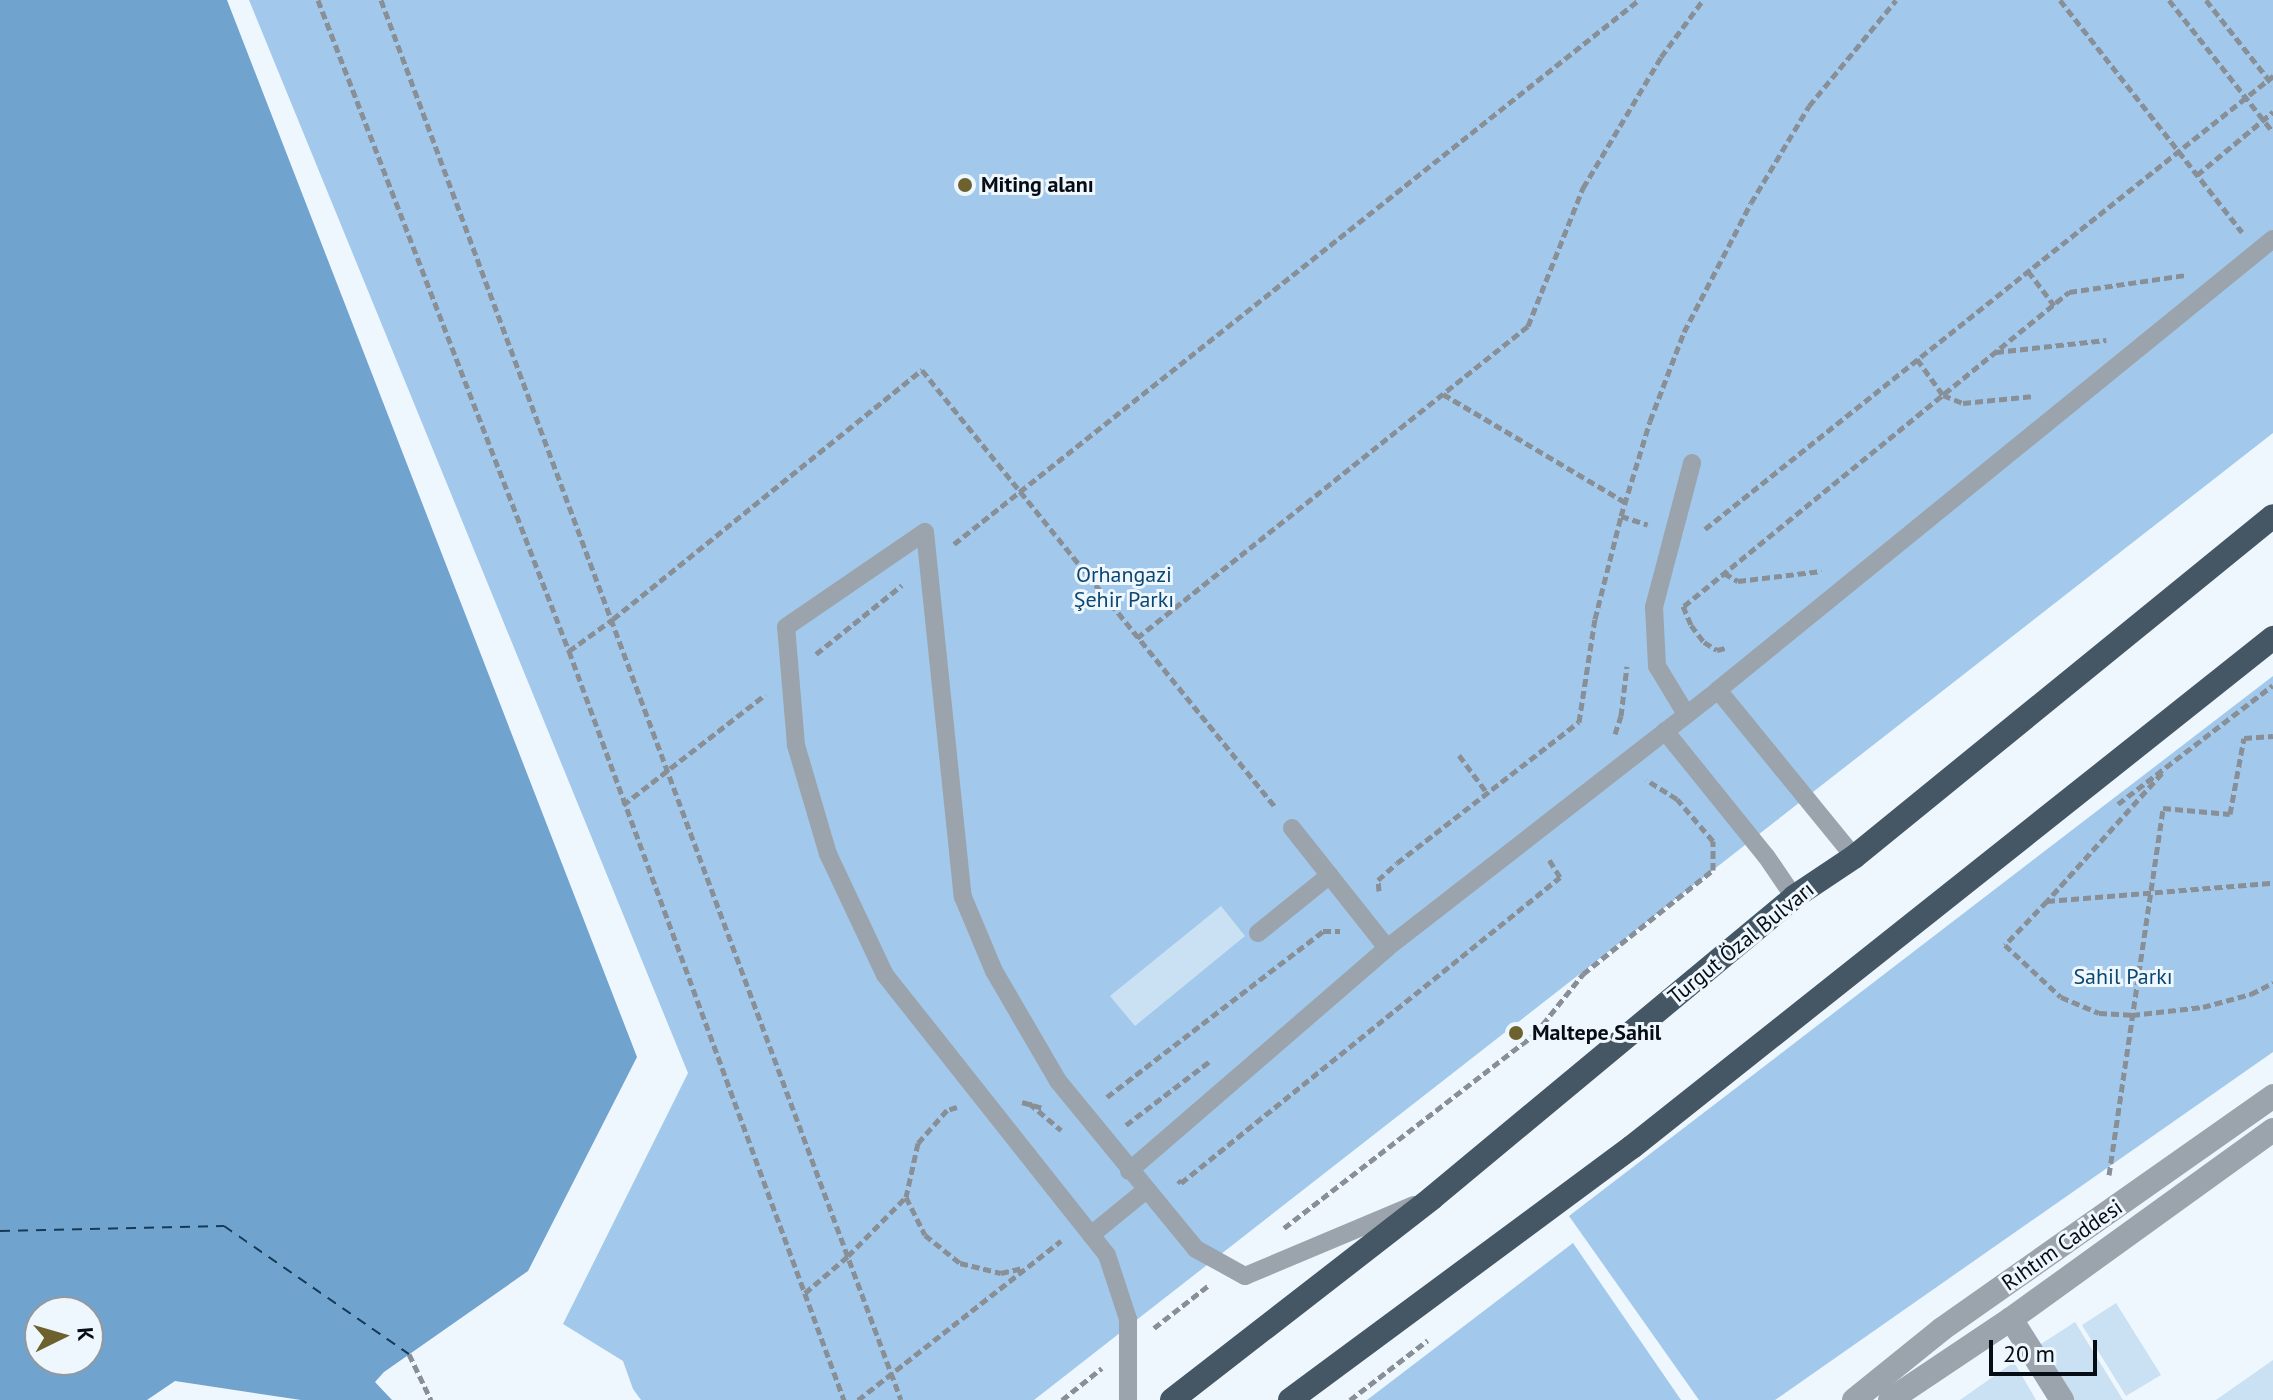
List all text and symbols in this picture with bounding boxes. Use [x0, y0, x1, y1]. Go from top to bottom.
place label: Miting alanı [981, 172, 1094, 198]
marker: Miting alanı [956, 176, 974, 194]
park label: Orhangazi Şehir Parkı [1074, 561, 1174, 612]
street label: Turgut Özal Bulvarı [1663, 876, 1819, 1010]
park label: Sahil Parkı [2073, 964, 2173, 990]
place label: Maltepe Sahil [1532, 1020, 1661, 1046]
marker: Maltepe Sahil [1507, 1024, 1525, 1042]
street label: Rıhtım Caddesi [1997, 1194, 2127, 1296]
north arrow [24, 1296, 104, 1376]
scale bar [1993, 1324, 2101, 1374]
text: K [71, 1326, 100, 1342]
text: 20 m [2003, 1338, 2055, 1369]

